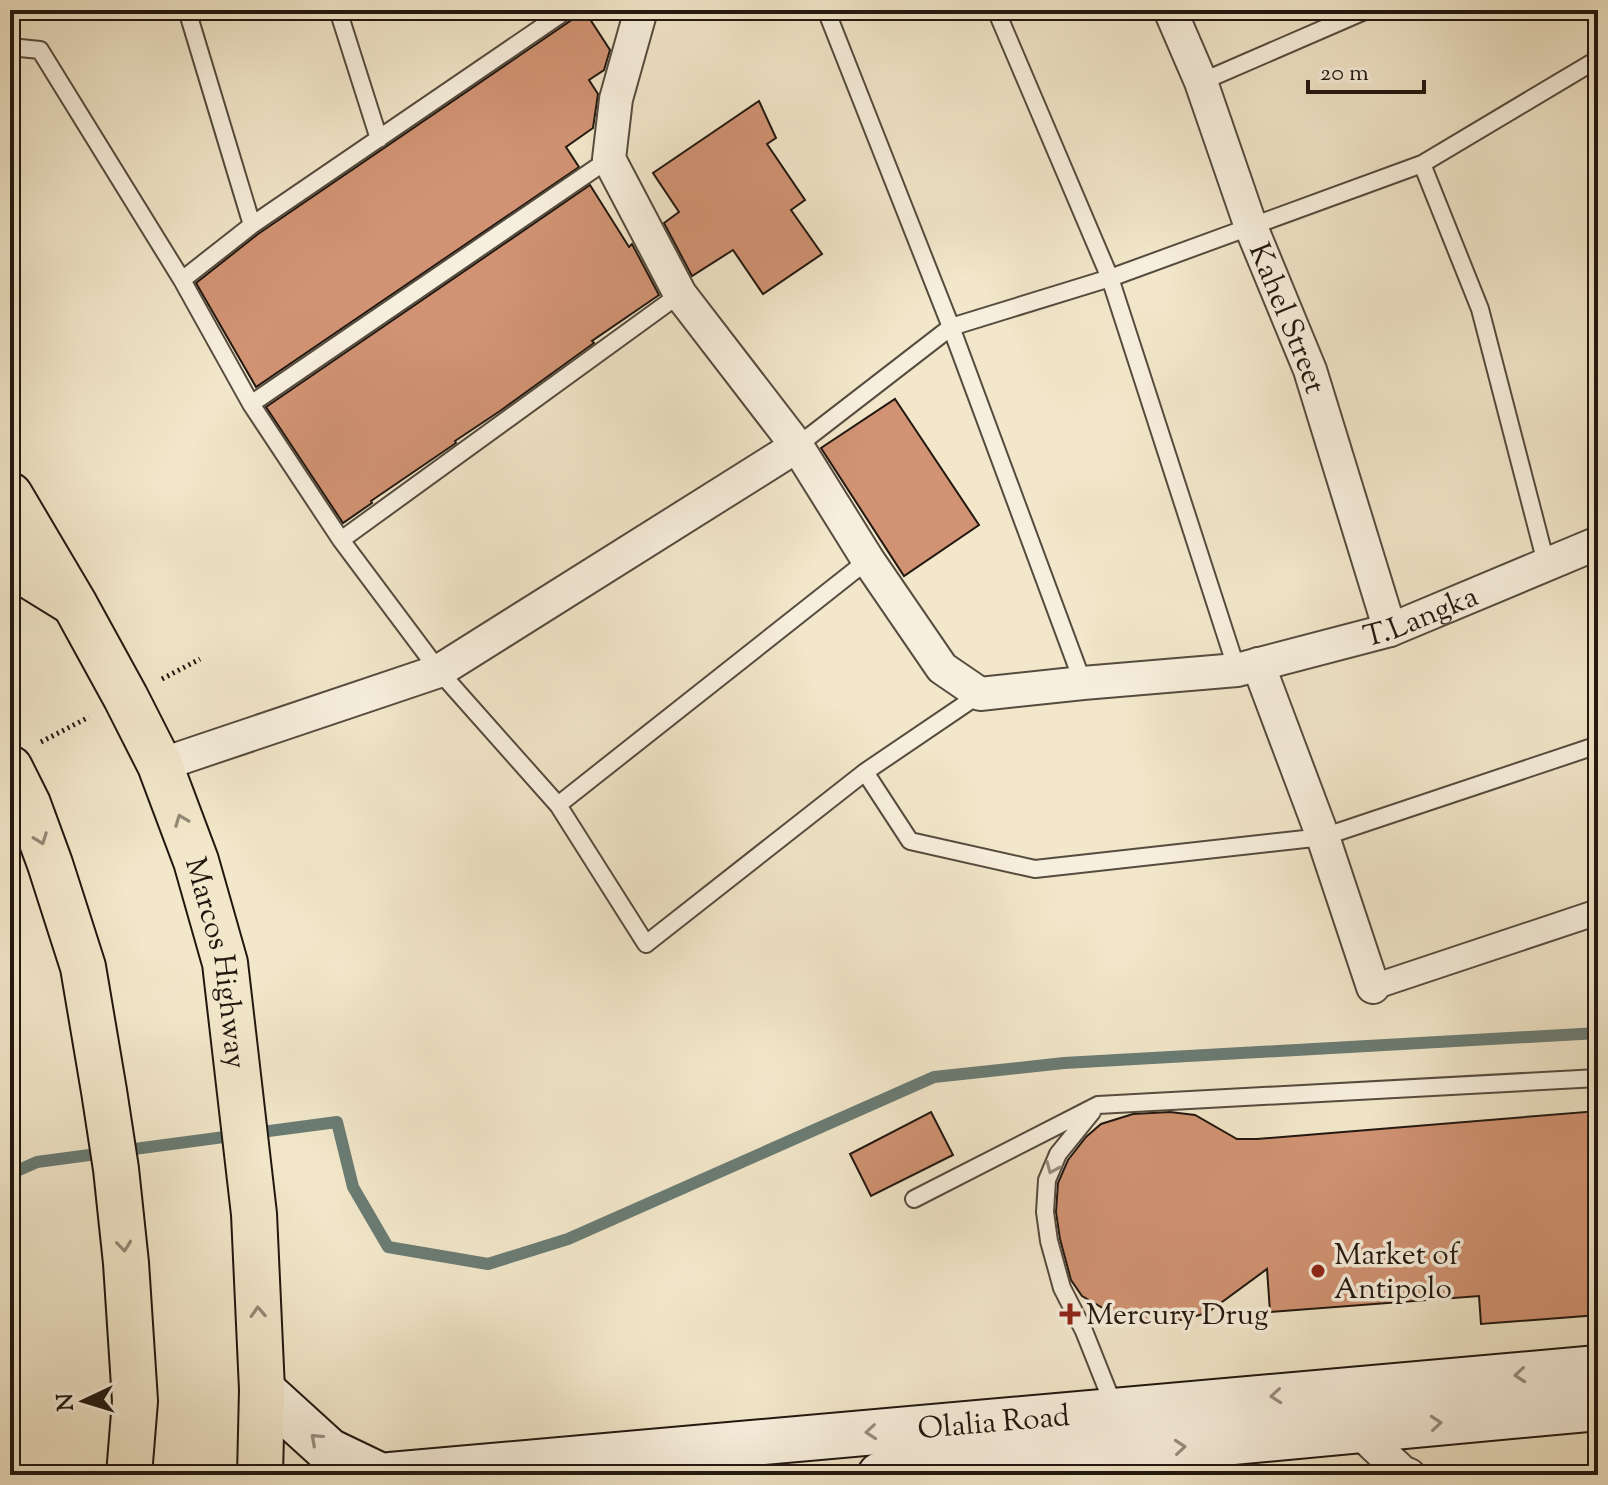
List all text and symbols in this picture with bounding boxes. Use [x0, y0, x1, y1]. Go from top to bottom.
scale bar [1308, 44, 1424, 94]
text: 20 m [1320, 57, 1369, 91]
street label: Kahel Street [1236, 237, 1335, 399]
street label: T.Langka [1359, 576, 1486, 660]
one-way arrow [174, 814, 191, 828]
one-way arrow [31, 831, 48, 845]
street label: Marcos Highway [172, 853, 256, 1071]
one-way arrow [1046, 1160, 1062, 1174]
place label: Market of Antipolo [1334, 1235, 1461, 1312]
one-way arrow [116, 1240, 133, 1253]
marker: Market of Antipolo [1309, 1262, 1327, 1280]
place label: Mercury Drug [1086, 1295, 1269, 1338]
one-way arrow [250, 1305, 267, 1318]
marker: Mercury Drug [1061, 1305, 1079, 1323]
north arrow [44, 1361, 124, 1441]
one-way arrow [1513, 1366, 1526, 1383]
one-way arrow [1269, 1388, 1282, 1405]
text: N [50, 1392, 84, 1412]
street label: Olalia Road [916, 1396, 1072, 1452]
one-way arrow [1430, 1415, 1443, 1432]
one-way arrow [864, 1424, 877, 1441]
one-way arrow [311, 1434, 325, 1448]
one-way arrow [1174, 1439, 1187, 1456]

